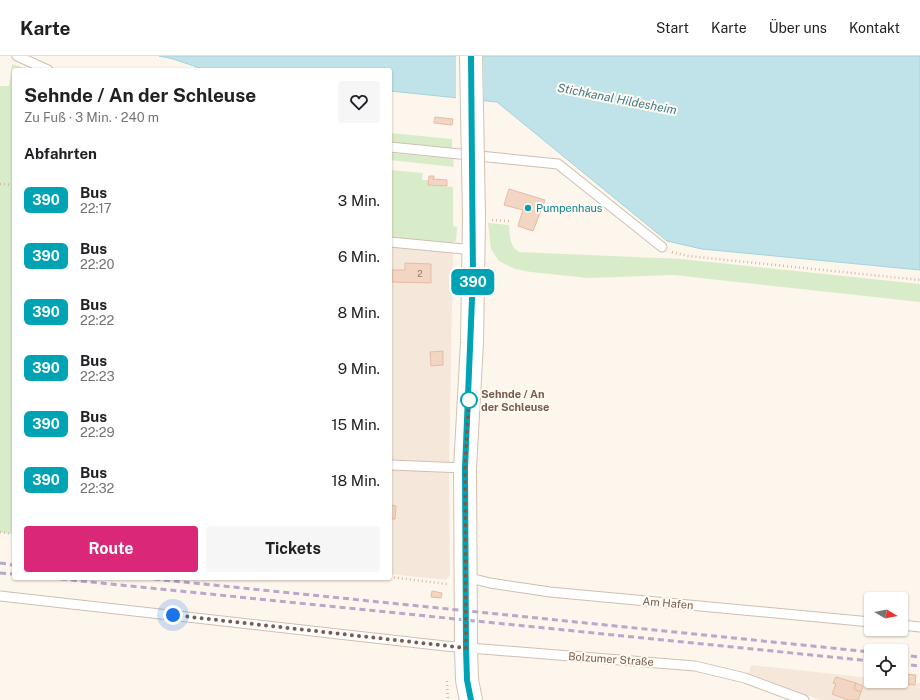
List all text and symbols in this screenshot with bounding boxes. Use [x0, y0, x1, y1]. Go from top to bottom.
text: Karte [20, 17, 70, 39]
text: Start [656, 20, 689, 36]
text: Karte [711, 20, 747, 36]
text: Über uns [769, 20, 827, 36]
text: Kontakt [849, 20, 900, 36]
button: heart [338, 81, 380, 123]
water label: Stichkanal Hildesheim [556, 81, 678, 117]
text: Sehnde / An der Schleuse [24, 84, 256, 106]
text: Zu Fuß · 3 Min. · 240 m [24, 110, 159, 125]
text: Abfahrten [24, 145, 97, 162]
text: Bus [80, 184, 107, 201]
text: 390 [32, 192, 60, 208]
text: 3 Min. [338, 192, 380, 209]
text: 22:17 [80, 201, 112, 216]
place label: Pumpenhaus [536, 202, 603, 214]
marker: Pumpenhaus [523, 203, 533, 213]
text: Bus [80, 240, 107, 257]
text: 390 [32, 248, 60, 264]
text: 6 Min. [338, 248, 380, 265]
text: 22:20 [80, 257, 114, 272]
house number: 2 [417, 268, 423, 279]
line badge: 390 [450, 269, 496, 295]
text: 390 [459, 274, 487, 290]
text: Bus [80, 296, 107, 313]
text: 390 [32, 304, 60, 320]
text: 8 Min. [338, 304, 380, 321]
text: 22:22 [80, 313, 114, 328]
text: Bus [80, 352, 107, 369]
text: 390 [32, 360, 60, 376]
text: 9 Min. [338, 360, 380, 377]
text: 22:23 [80, 369, 115, 384]
place label: Sehnde / An der Schleuse [481, 388, 549, 413]
marker: Sehnde / An der Schleuse [460, 391, 478, 409]
text: Bus [80, 408, 107, 425]
text: 390 [32, 416, 60, 432]
text: 15 Min. [332, 416, 380, 433]
text: 22:29 [80, 425, 115, 440]
text: Bus [80, 464, 107, 481]
text: 390 [32, 472, 60, 488]
text: 18 Min. [331, 472, 380, 489]
text: 22:32 [80, 481, 114, 496]
button: Route [24, 526, 198, 572]
button: Tickets [206, 526, 380, 572]
north arrow [864, 592, 908, 636]
map controls [864, 592, 908, 688]
street label: Am Hafen [642, 595, 694, 611]
your location [163, 605, 183, 625]
button: locate [864, 644, 908, 688]
street label: Bolzumer Straße [568, 650, 654, 668]

